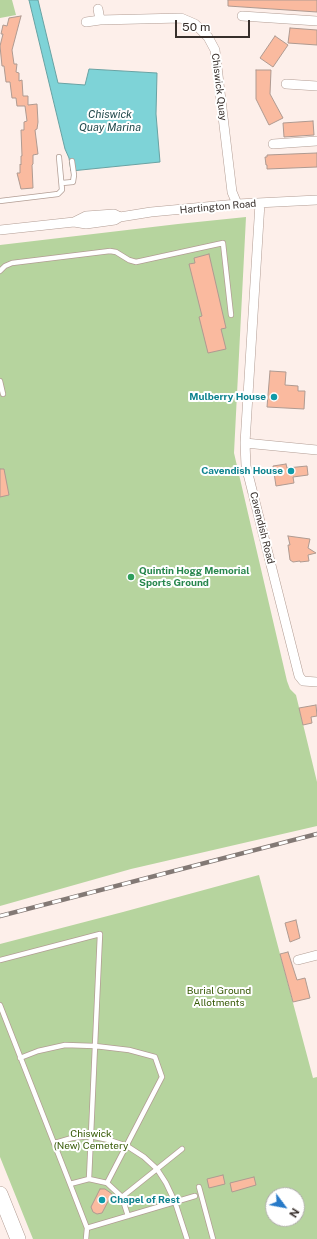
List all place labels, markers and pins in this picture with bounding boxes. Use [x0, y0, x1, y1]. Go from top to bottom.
place label: Mulberry House [189, 391, 266, 403]
marker: Mulberry House [269, 392, 279, 402]
place label: Cavendish House [201, 465, 283, 477]
marker: Cavendish House [286, 466, 296, 476]
place label: Quintin Hogg Memorial Sports Ground [139, 565, 249, 588]
marker: Quintin Hogg Memorial Sports Ground [126, 572, 136, 582]
place label: Chapel of Rest [110, 1194, 180, 1206]
marker: Chapel of Rest [97, 1195, 107, 1205]

